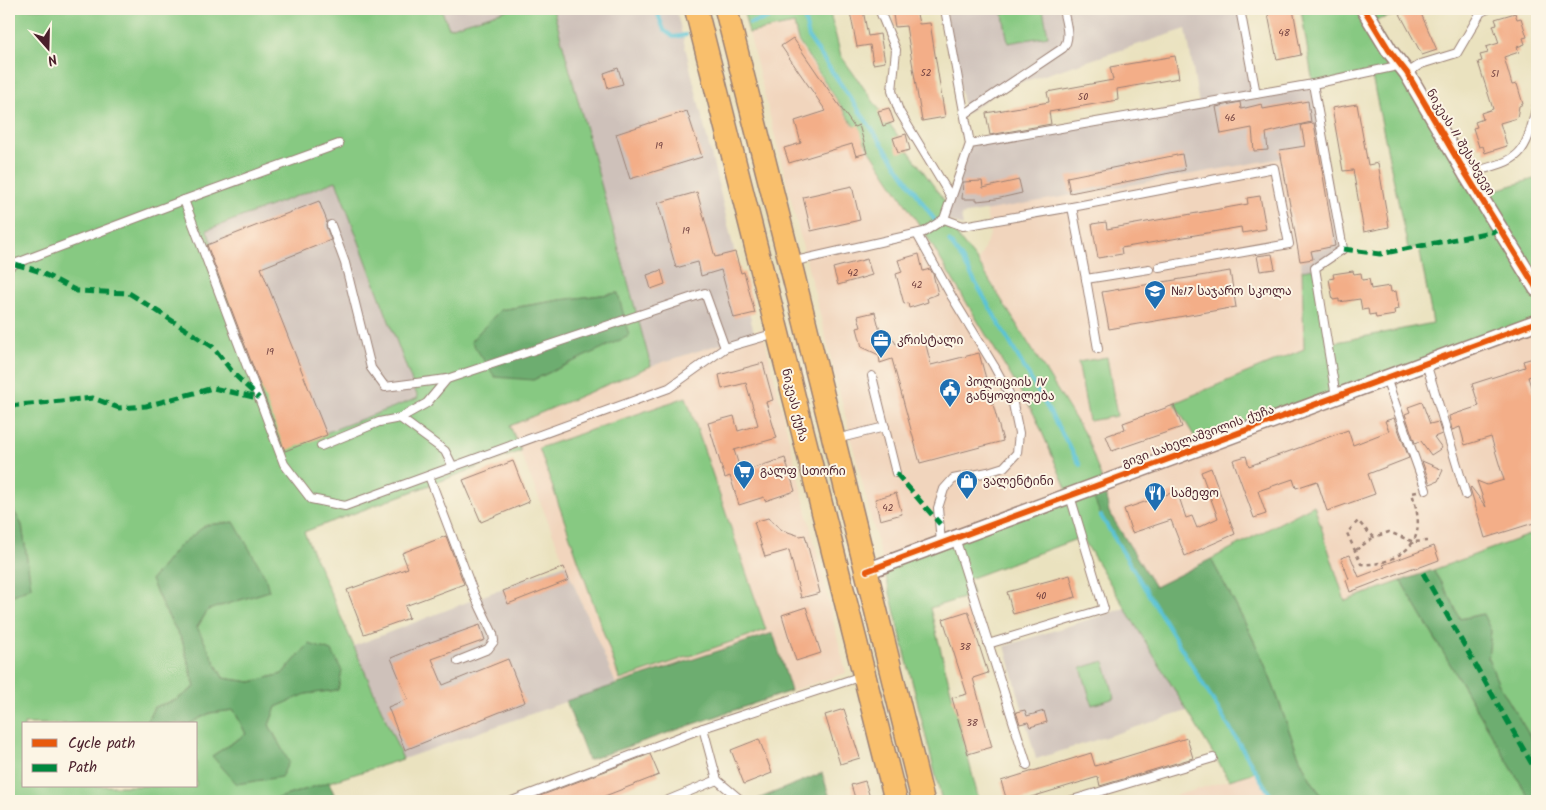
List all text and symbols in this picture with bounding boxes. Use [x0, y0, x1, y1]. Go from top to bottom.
north arrow [22, 22, 72, 72]
house number: 48 [1278, 25, 1291, 41]
text: N [44, 47, 60, 71]
house number: 52 [920, 65, 932, 81]
house number: 51 [1491, 66, 1499, 82]
street label: ნიკეას II შესახვევი [1421, 85, 1500, 199]
house number: 50 [1078, 89, 1088, 105]
house number: 46 [1224, 110, 1236, 126]
house number: 19 [655, 138, 663, 154]
house number: 19 [682, 223, 690, 239]
house number: 42 [847, 265, 859, 281]
house number: 42 [911, 277, 923, 293]
school or university icon: №17 საჯარო სკოლა [1143, 279, 1167, 310]
place label: №17 საჯარო სკოლა [1171, 282, 1292, 301]
office icon: კრისტალი [869, 328, 893, 359]
place label: კრისტალი [897, 331, 963, 350]
house number: 19 [266, 344, 274, 360]
street label: ნიკეას ქუჩა [776, 367, 813, 444]
place label: პოლიციის IV განყოფილება [966, 373, 1055, 406]
public building icon: პოლიციის IV განყოფილება [938, 377, 962, 408]
street label: გივი სახელაშვილის ქუჩა [1119, 400, 1277, 473]
supermarket icon: გალფ სთორი [732, 459, 756, 490]
place label: გალფ სთორი [760, 462, 846, 481]
shop icon: ვალენტინი [955, 469, 979, 500]
place label: ვალენტინი [983, 472, 1054, 491]
restaurant icon: სამეფო [1143, 481, 1167, 512]
place label: სამეფო [1171, 484, 1219, 503]
house number: 42 [882, 500, 894, 516]
house number: 40 [1036, 588, 1046, 604]
house number: 38 [959, 639, 972, 655]
house number: 38 [966, 715, 979, 731]
legend [22, 722, 198, 788]
text: Cycle path [68, 732, 135, 756]
text: Path [68, 756, 97, 780]

